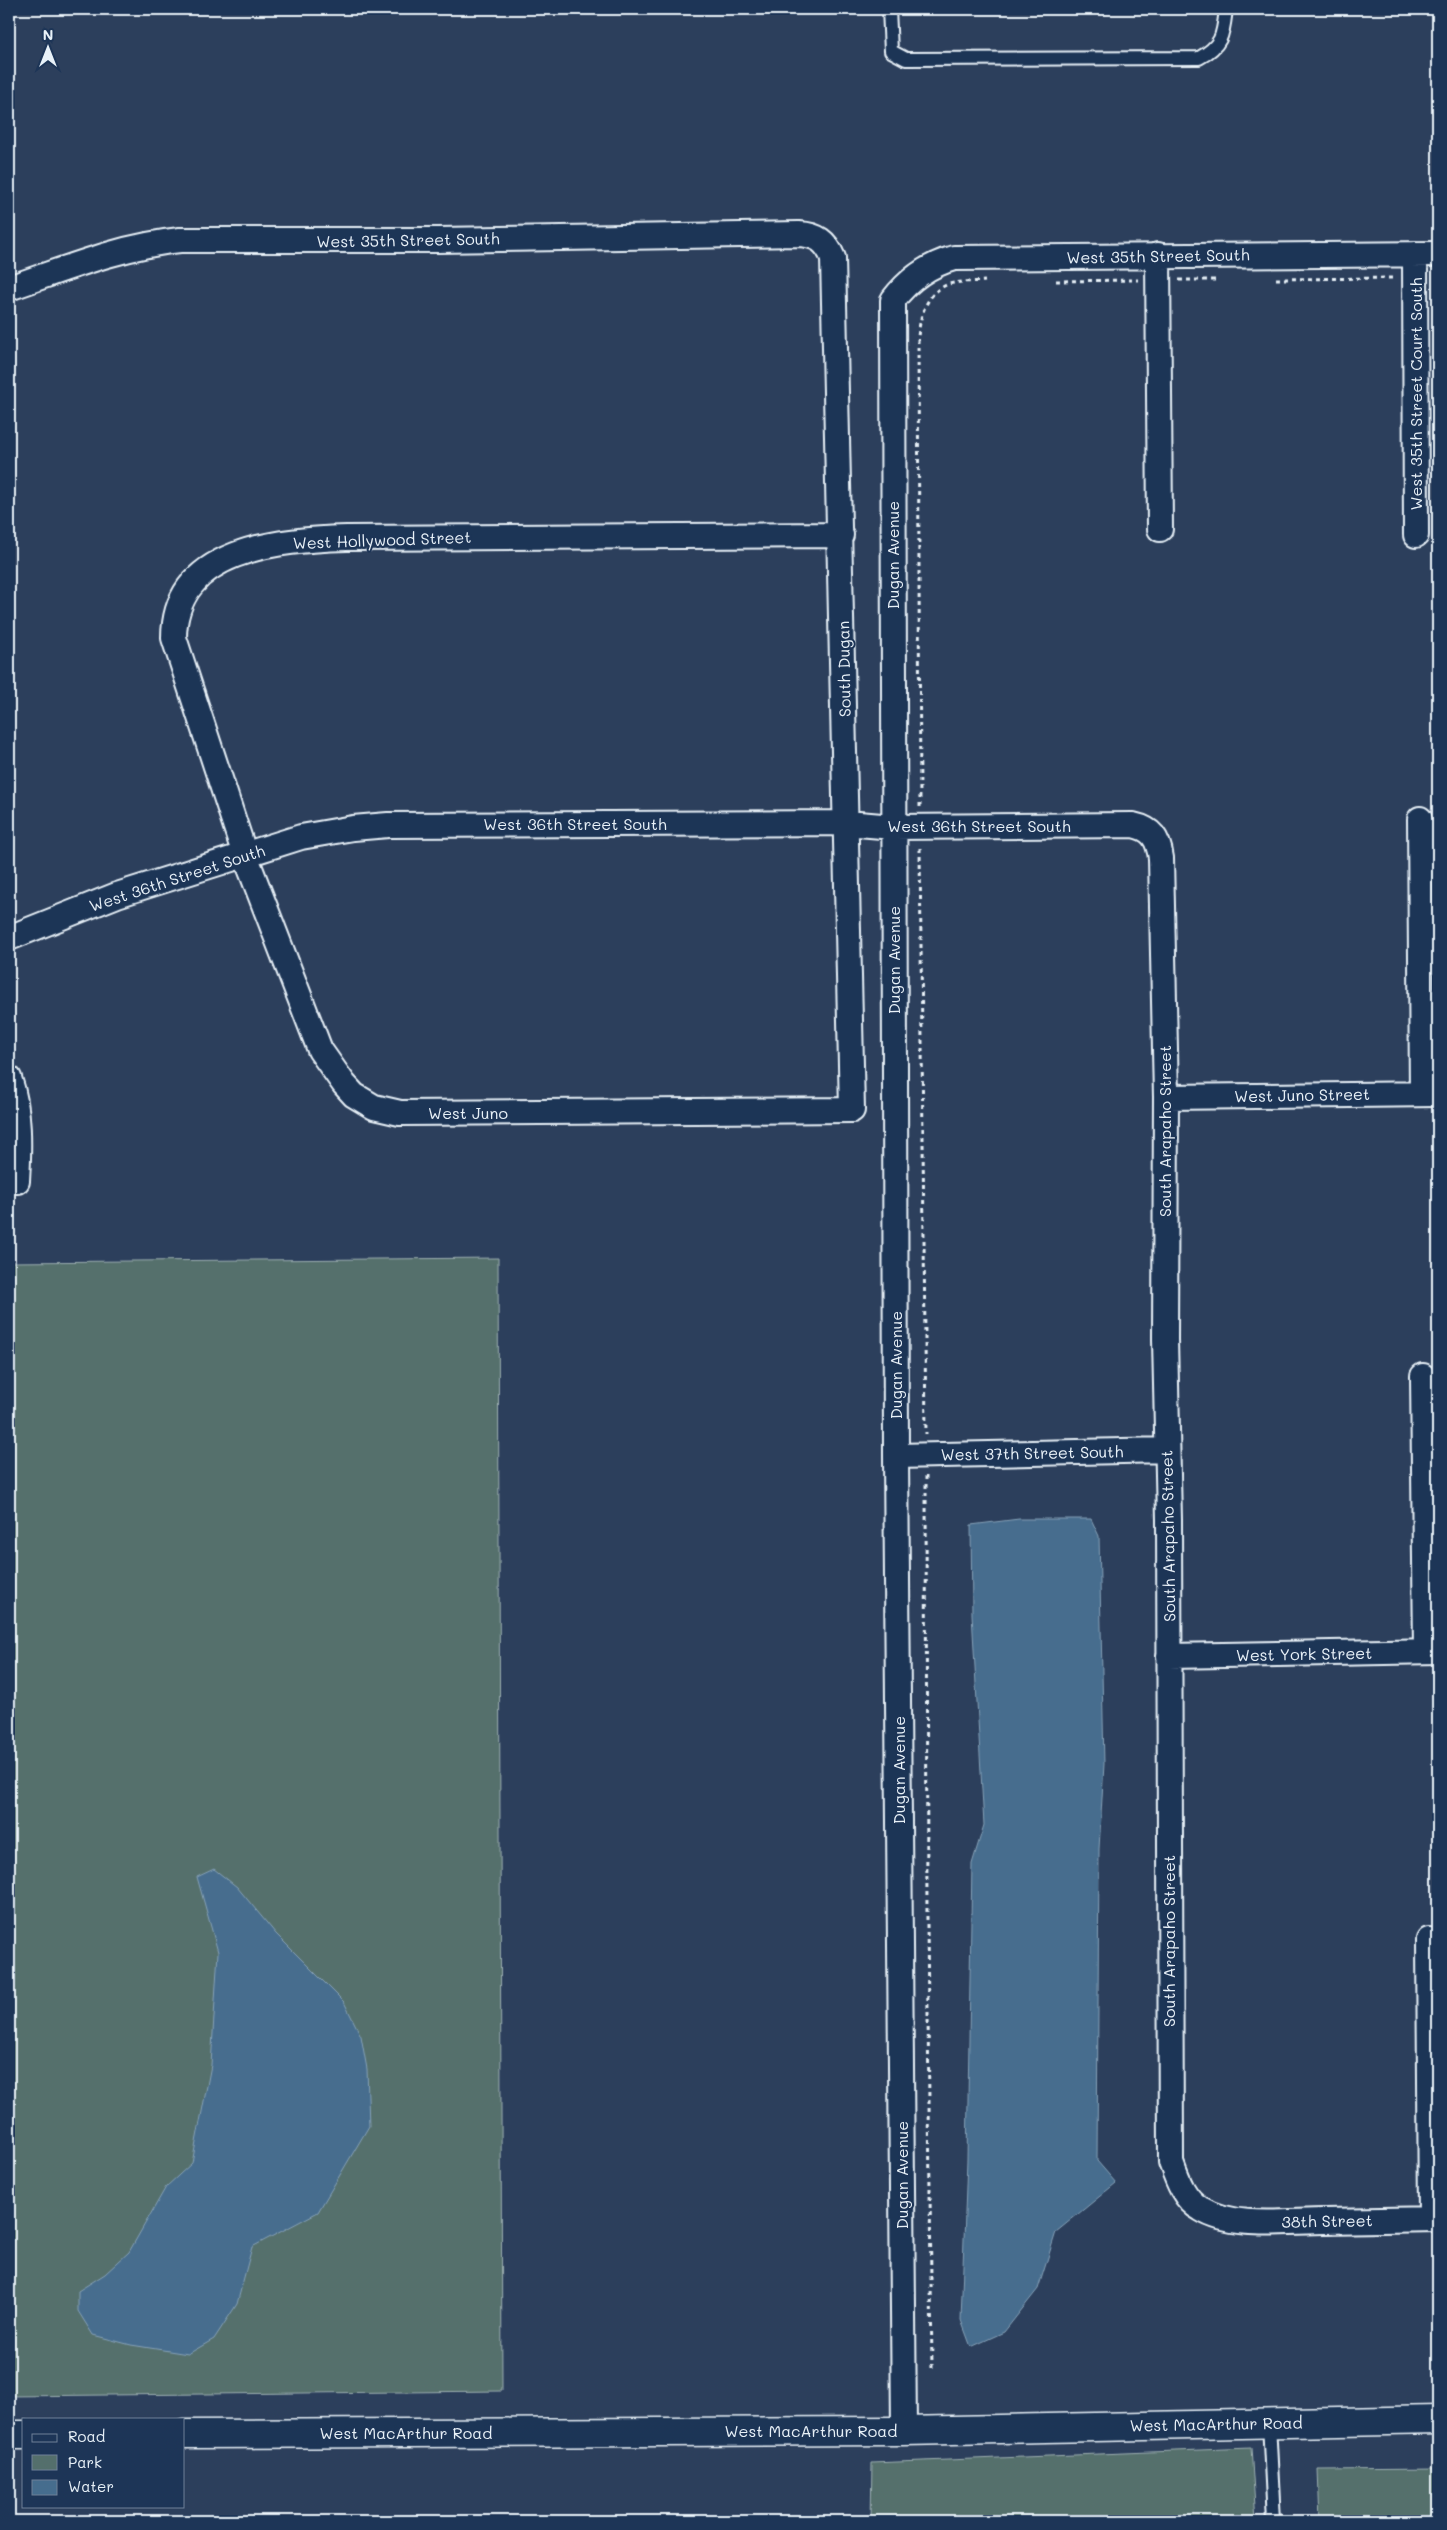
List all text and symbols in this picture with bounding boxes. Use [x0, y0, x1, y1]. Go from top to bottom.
north arrow [22, 22, 72, 72]
text: N [43, 25, 53, 44]
street label: West 35th Street South [316, 227, 500, 252]
street label: West 35th Street South [1066, 243, 1250, 268]
street label: West 35th Street Court South [1405, 278, 1426, 511]
street label: Dugan Avenue [882, 501, 903, 609]
street label: West Hollywood Street [292, 526, 472, 553]
street label: South Dugan [832, 621, 855, 717]
street label: West 36th Street South [483, 813, 667, 834]
street label: West 36th Street South [887, 815, 1071, 836]
street label: West 36th Street South [86, 839, 267, 916]
street label: Dugan Avenue [883, 906, 904, 1014]
street label: South Arapaho Street [1154, 1045, 1175, 1217]
street label: West Juno Street [1234, 1083, 1370, 1106]
street label: West Juno [428, 1102, 508, 1123]
street label: Dugan Avenue [885, 1311, 906, 1419]
street label: West 37th Street South [940, 1440, 1124, 1465]
street label: South Arapaho Street [1156, 1450, 1179, 1622]
street label: West York Street [1236, 1642, 1372, 1665]
street label: Dugan Avenue [888, 1716, 909, 1824]
street label: South Arapaho Street [1158, 1855, 1179, 2027]
street label: Dugan Avenue [891, 2121, 912, 2229]
street label: 38th Street [1281, 2209, 1373, 2232]
street label: West MacArthur Road [1129, 2411, 1303, 2436]
legend [22, 2418, 185, 2508]
street label: West MacArthur Road [725, 2420, 897, 2441]
street label: West MacArthur Road [320, 2422, 492, 2443]
text: Road [68, 2426, 105, 2446]
text: Park [68, 2452, 102, 2472]
text: Water [68, 2476, 114, 2496]

